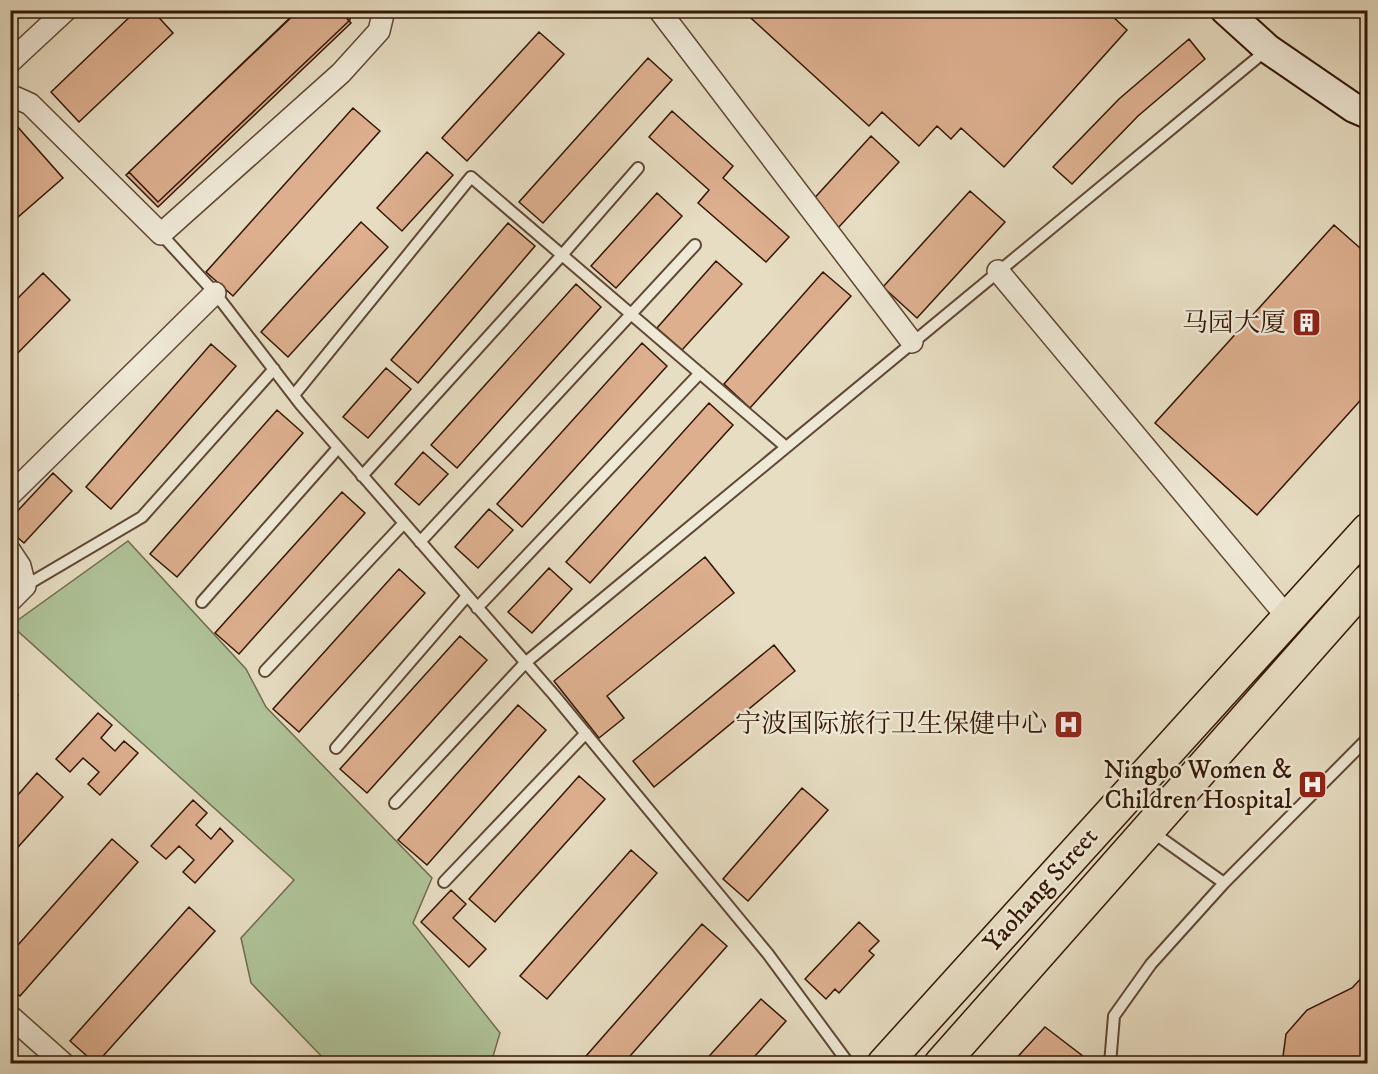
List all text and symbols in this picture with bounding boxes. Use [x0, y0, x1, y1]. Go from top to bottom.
place label: 马园大厦 [1182, 307, 1286, 340]
building icon: 马园大厦 [1291, 307, 1323, 339]
place label: 宁波国际旅行卫生保健中心 [735, 708, 1047, 741]
hospital icon: 宁波国际旅行卫生保健中心 [1052, 708, 1084, 740]
place label: Ningbo Women & Children Hospital [1103, 754, 1292, 817]
hospital icon: Ningbo Women & Children Hospital [1297, 769, 1329, 801]
street label: Yaohang Street [976, 821, 1106, 959]

